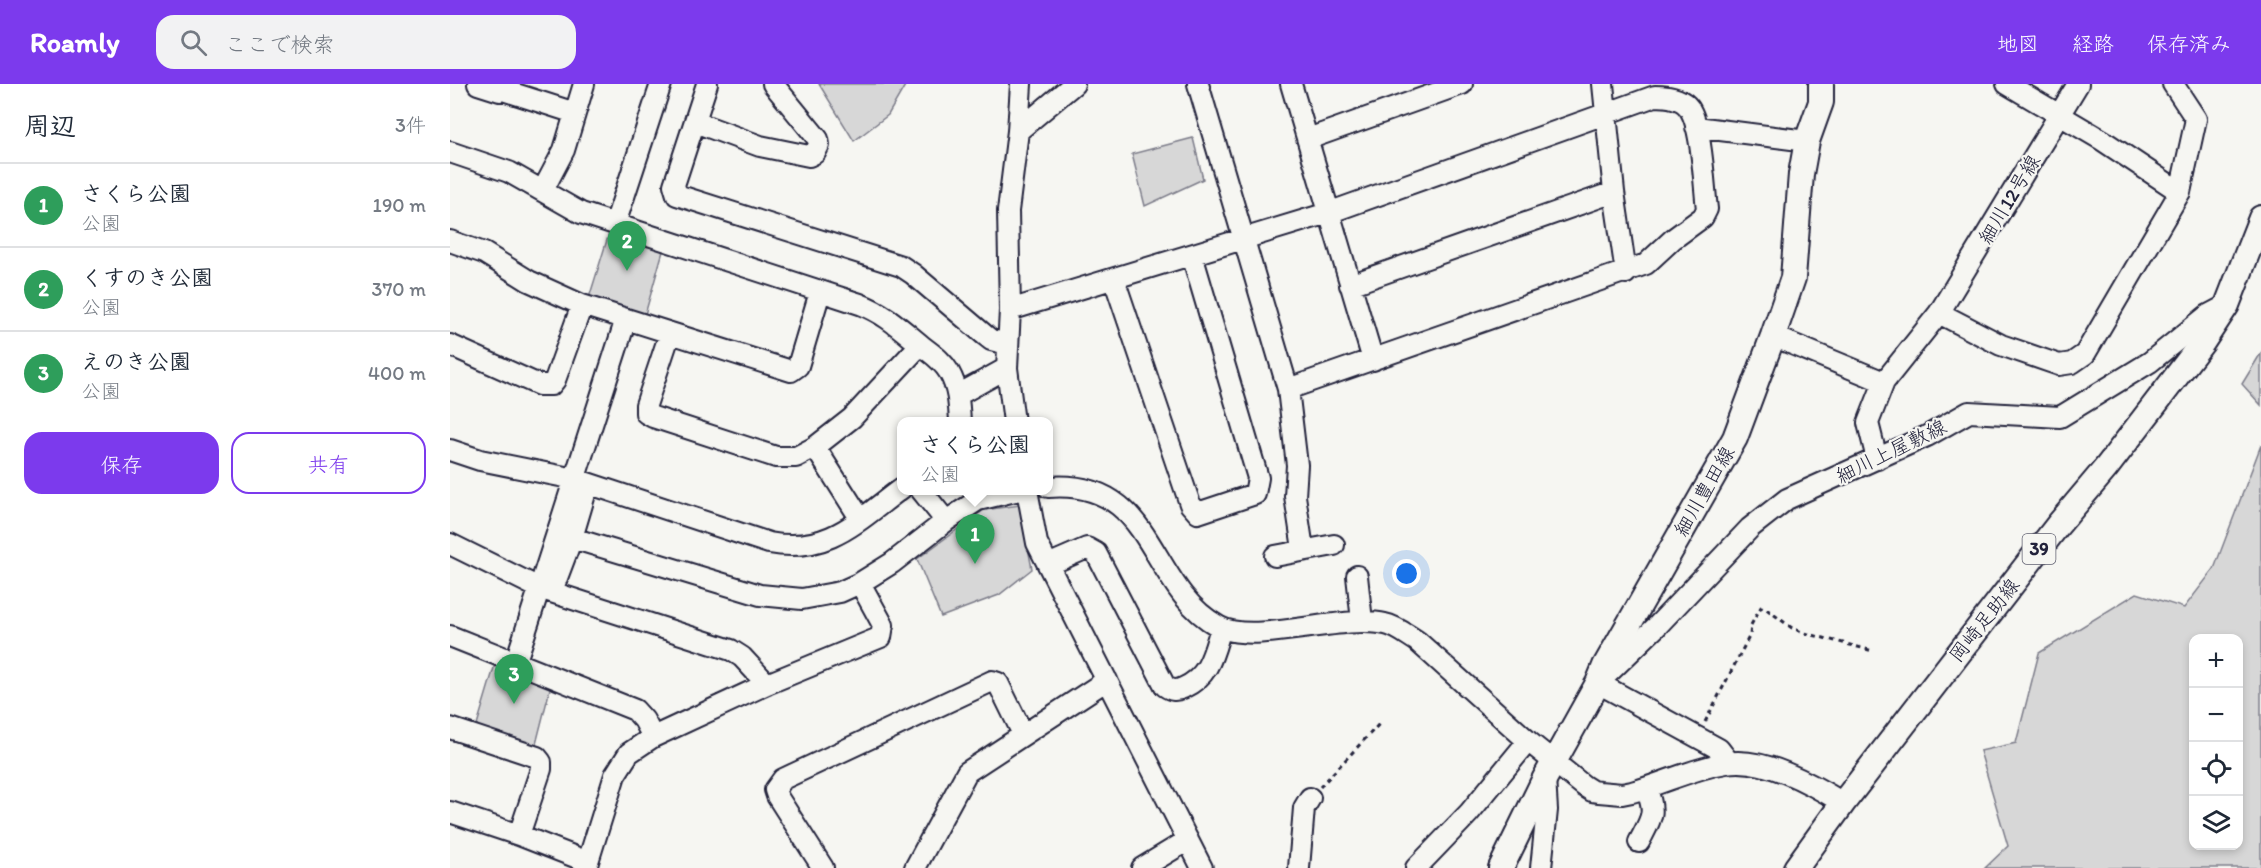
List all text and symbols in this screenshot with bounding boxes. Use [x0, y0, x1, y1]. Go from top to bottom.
search box [156, 15, 576, 69]
text: Roamly [30, 25, 120, 59]
icon: search [177, 26, 210, 59]
text: ここで検索 [225, 31, 335, 58]
text: 地図 [1997, 31, 2039, 56]
text: 経路 [2072, 31, 2114, 56]
text: 保存済み [2147, 31, 2231, 56]
text: 周辺 [24, 110, 76, 142]
text: 3件 [395, 113, 426, 137]
street label: 細川12号線 [1973, 150, 2045, 248]
text: さくら公園 [81, 180, 191, 207]
text: 1 [39, 193, 48, 217]
text: 190 m [373, 193, 426, 217]
text: 公園 [81, 211, 121, 235]
pin: 2 [608, 222, 646, 271]
text: くすのき公園 [81, 264, 213, 291]
text: 2 [38, 277, 49, 301]
text: 370 m [372, 277, 426, 301]
text: 公園 [81, 295, 121, 319]
text: えのき公園 [81, 348, 191, 375]
text: 3 [38, 361, 49, 385]
text: 400 m [368, 361, 426, 385]
text: 公園 [81, 379, 121, 403]
street label: 細川上屋敷線 [1832, 414, 1950, 488]
popup [897, 417, 1053, 495]
text: さくら公園 [920, 431, 1030, 458]
button: 保存 [24, 432, 219, 494]
button: 共有 [231, 432, 426, 494]
street label: 細川豊田線 [1669, 442, 1739, 540]
text: 公園 [920, 462, 960, 486]
pin: 1 [956, 514, 994, 564]
road number: 39 [2022, 534, 2056, 564]
your location [1392, 559, 1421, 588]
street label: 岡崎足助線 [1944, 573, 2024, 667]
map controls [2189, 634, 2243, 850]
button: + [2189, 634, 2243, 688]
pin: 3 [494, 654, 534, 704]
button: − [2189, 688, 2243, 742]
button: locate [2189, 742, 2243, 796]
button: layers [2189, 796, 2243, 850]

